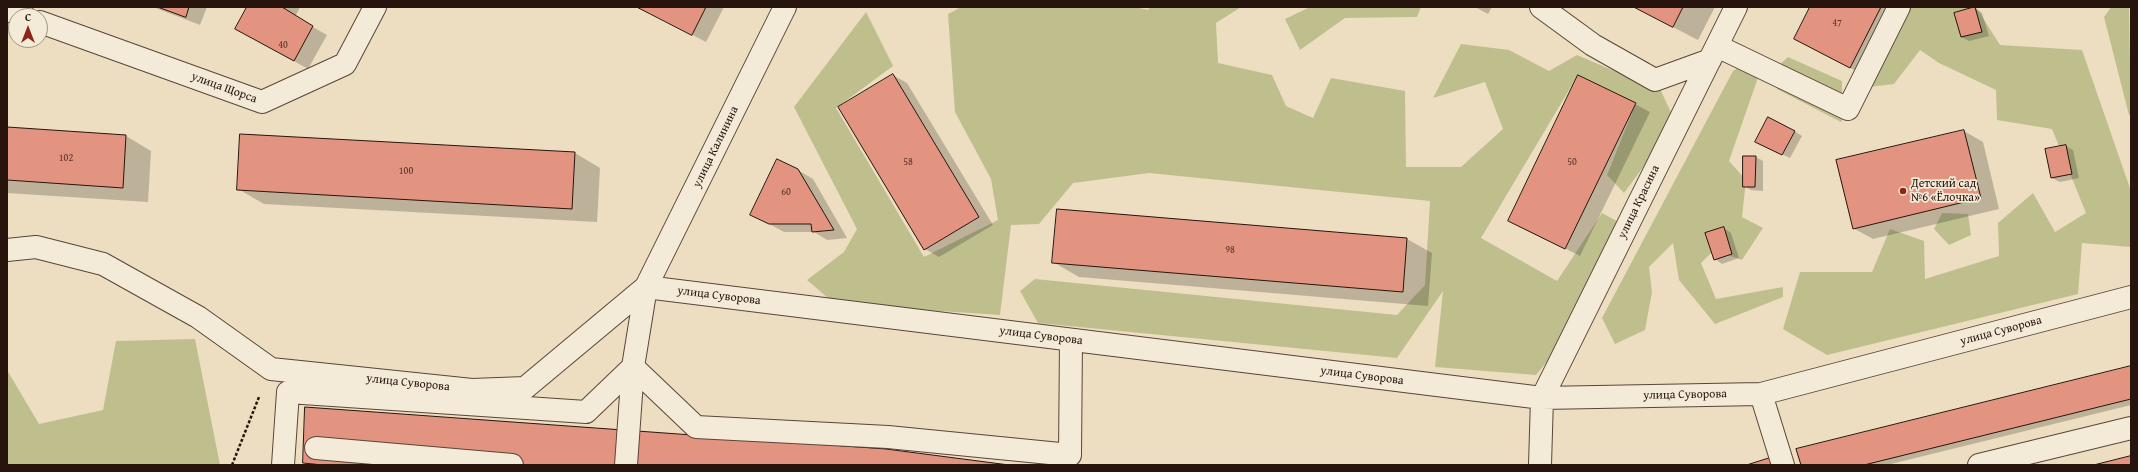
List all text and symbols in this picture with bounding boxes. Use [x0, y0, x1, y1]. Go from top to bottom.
north arrow [8, 8, 48, 48]
text: С [25, 9, 31, 25]
house number: 47 [1832, 17, 1842, 29]
house number: 40 [278, 39, 288, 51]
street label: улица Щорса [189, 69, 259, 107]
street label: улица Калинина [690, 104, 742, 190]
house number: 102 [59, 152, 73, 164]
house number: 58 [903, 156, 913, 168]
house number: 50 [1567, 156, 1577, 168]
street label: улица Красина [1615, 163, 1663, 241]
house number: 100 [399, 165, 413, 177]
place label: Детский сад №6 «Ёлочка» [1911, 177, 1980, 205]
house number: 60 [781, 186, 791, 198]
marker: Детский сад №6 «Ёлочка» [1898, 186, 1908, 196]
house number: 98 [1225, 244, 1235, 256]
street label: улица Суворова [677, 284, 761, 308]
street label: улица Суворова [1959, 313, 2043, 349]
street label: улица Суворова [999, 324, 1083, 348]
street label: улица Суворова [1320, 364, 1404, 388]
street label: улица Суворова [366, 371, 450, 395]
street label: улица Суворова [1643, 387, 1727, 403]

